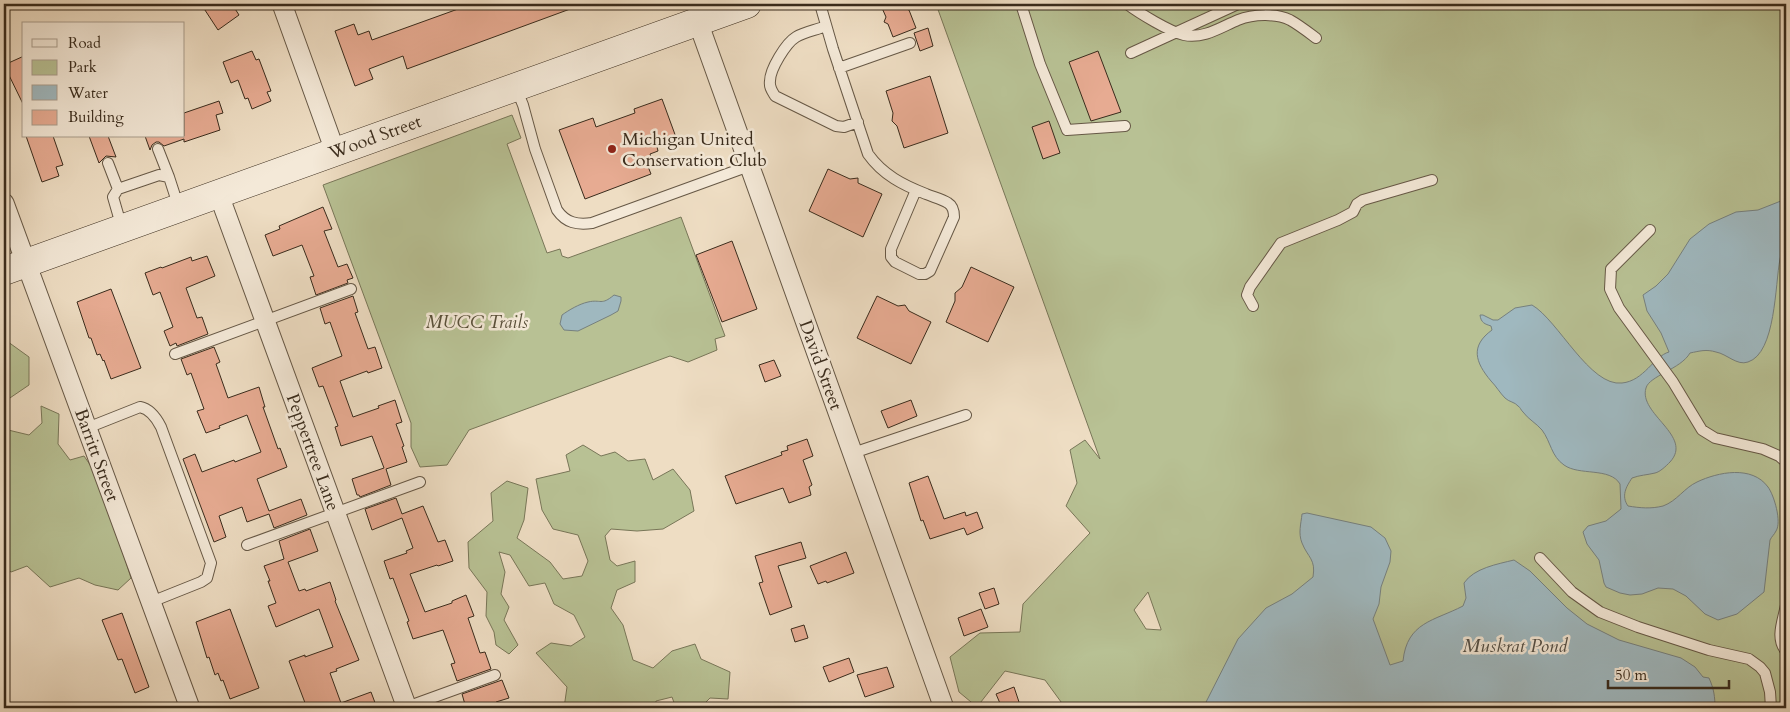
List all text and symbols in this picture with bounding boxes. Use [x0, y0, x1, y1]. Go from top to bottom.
legend [22, 22, 185, 138]
text: Road [68, 33, 101, 53]
text: Park [68, 57, 97, 77]
text: Water [67, 83, 109, 103]
text: Building [68, 107, 124, 127]
street label: Wood Street [324, 109, 425, 166]
place label: Michigan United Conservation Club [622, 127, 767, 173]
marker: Michigan United Conservation Club [606, 143, 618, 155]
park label: MUCC Trails [426, 310, 528, 335]
street label: David Street [793, 317, 849, 414]
street label: Peppertree Lane [280, 390, 345, 514]
street label: Barritt Street [68, 405, 125, 506]
water label: Muskrat Pond [1463, 633, 1568, 659]
scale bar [1608, 657, 1729, 689]
text: 50 m [1615, 665, 1647, 685]

